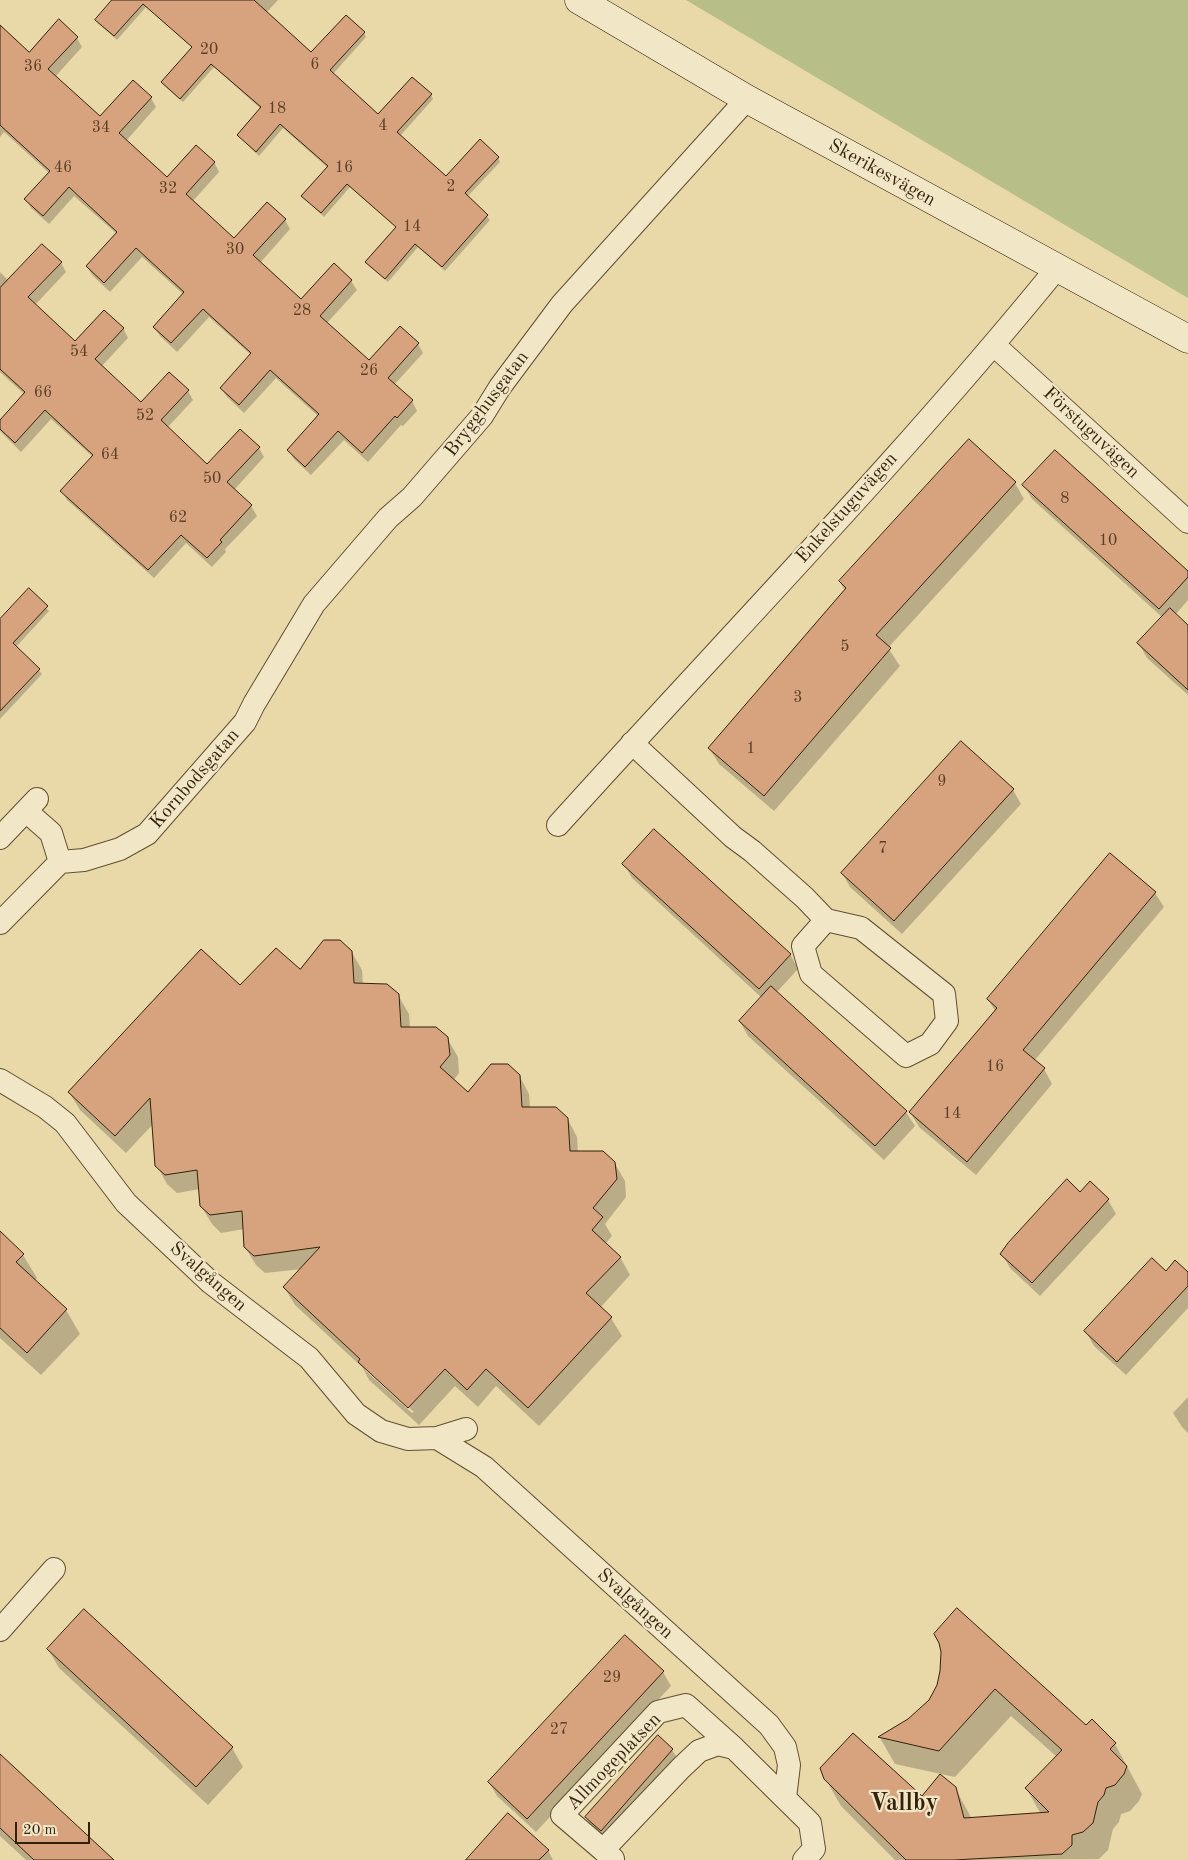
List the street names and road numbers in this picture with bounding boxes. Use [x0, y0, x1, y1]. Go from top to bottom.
street label: Skerikesvägen [824, 134, 940, 212]
street label: Brygghusgatan [440, 347, 534, 461]
street label: Förstuguvägen [1038, 382, 1144, 484]
street label: Enkelstuguvägen [791, 448, 903, 568]
street label: Kornbodsgatan [145, 724, 245, 834]
street label: Svalgången [165, 1237, 251, 1317]
street label: Svalgången [592, 1564, 678, 1644]
street label: Allmogeplatsen [562, 1709, 666, 1815]

